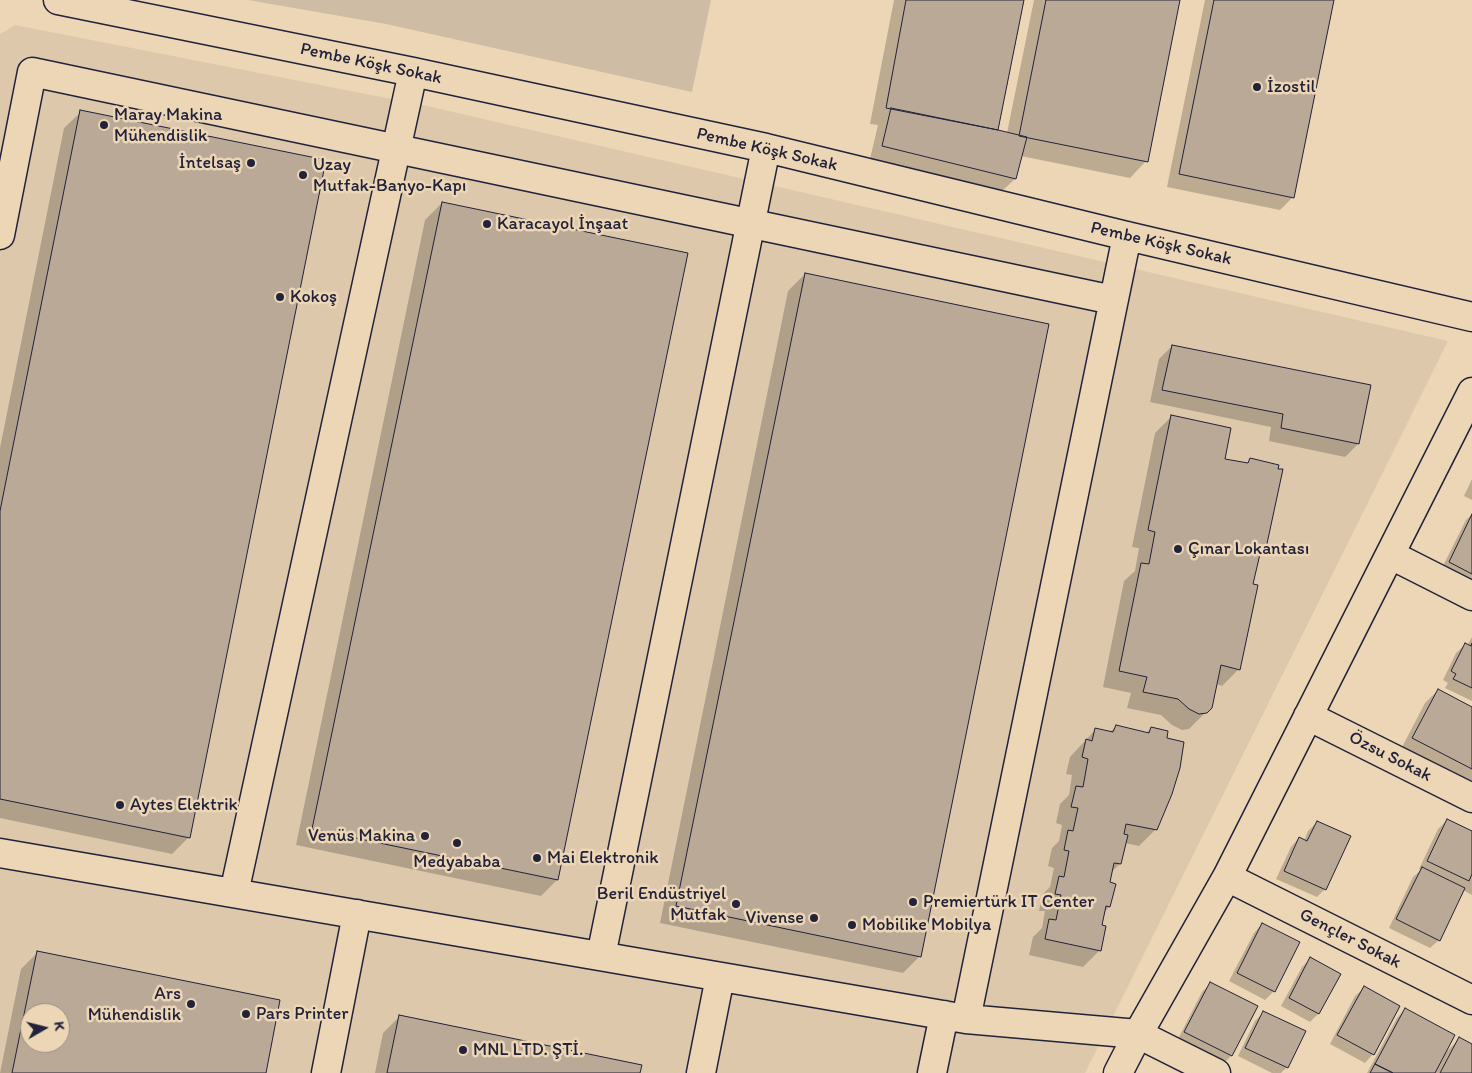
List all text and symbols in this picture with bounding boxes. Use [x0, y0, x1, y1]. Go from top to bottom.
street label: Pembe Köşk Sokak [298, 38, 444, 90]
place label: İzostil [1267, 76, 1316, 98]
marker: İzostil [1251, 81, 1263, 93]
place label: Maray Makina Mühendislik [114, 104, 222, 146]
marker: Maray Makina Mühendislik [98, 119, 110, 131]
street label: Pembe Köşk Sokak [694, 123, 840, 177]
place label: İntelsaş [179, 152, 241, 174]
place label: Uzay Mutfak-Banyo-Kapı [313, 154, 466, 196]
marker: İntelsaş [245, 157, 257, 169]
marker: Uzay Mutfak-Banyo-Kapı [297, 169, 309, 181]
place label: Karacayol İnşaat [497, 213, 628, 235]
street label: Pembe Köşk Sokak [1088, 217, 1234, 271]
marker: Karacayol İnşaat [481, 218, 493, 230]
place label: Kokoş [290, 286, 337, 308]
marker: Kokoş [274, 291, 286, 303]
place label: Çınar Lokantası [1188, 538, 1309, 560]
marker: Çınar Lokantası [1172, 543, 1184, 555]
street label: Özsu Sokak [1345, 727, 1435, 787]
place label: Aytes Elektrik [130, 794, 238, 816]
marker: Aytes Elektrik [114, 799, 126, 811]
place label: Venüs Makina [308, 825, 415, 847]
marker: Venüs Makina [419, 830, 431, 842]
marker: Medyababa [451, 837, 463, 849]
place label: Mai Elektronik [547, 847, 659, 869]
place label: Medyababa [413, 851, 501, 873]
marker: Mai Elektronik [531, 852, 543, 864]
place label: Beril Endüstriyel Mutfak [597, 883, 726, 926]
place label: Premiertürk IT Center [923, 891, 1094, 913]
marker: Premiertürk IT Center [907, 896, 919, 908]
marker: Beril Endüstriyel Mutfak [730, 898, 742, 910]
street label: Gençler Sokak [1296, 904, 1404, 974]
place label: Vivense [746, 907, 804, 929]
marker: Vivense [808, 912, 820, 924]
place label: Mobilike Mobilya [862, 914, 991, 936]
marker: Mobilike Mobilya [846, 919, 858, 931]
place label: Ars Mühendislik [88, 983, 181, 1026]
marker: Ars Mühendislik [185, 998, 197, 1010]
north arrow [20, 1003, 70, 1053]
place label: Pars Printer [256, 1003, 348, 1025]
marker: Pars Printer [240, 1008, 252, 1020]
text: K [50, 1020, 68, 1032]
place label: MNL LTD. ŞTİ. [473, 1039, 583, 1061]
marker: MNL LTD. ŞTİ. [457, 1044, 469, 1056]

